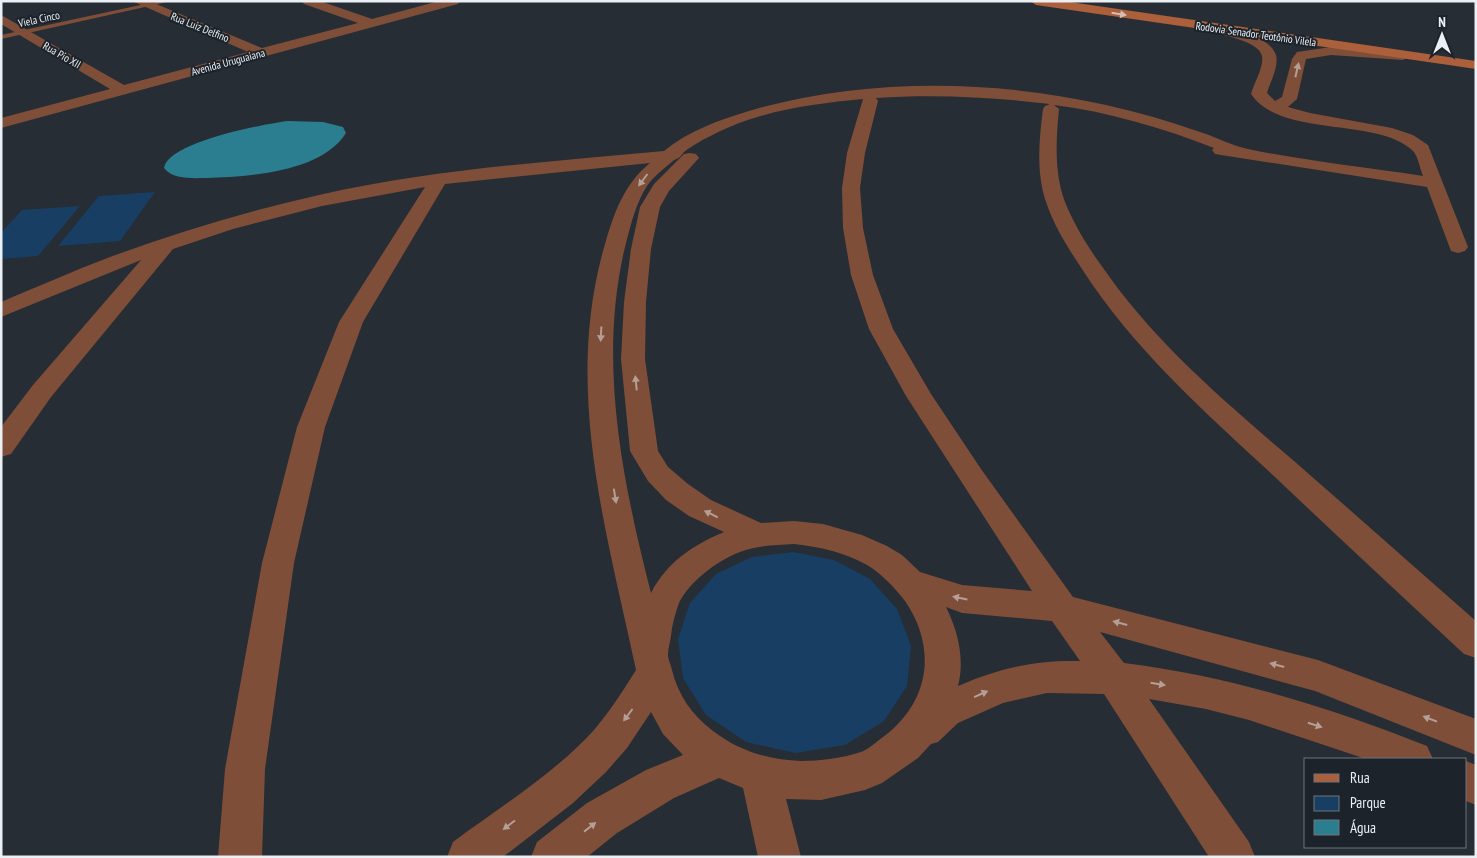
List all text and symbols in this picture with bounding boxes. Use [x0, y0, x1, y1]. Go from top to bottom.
street label: Viela Cinco [16, 8, 61, 30]
street label: Rua Luiz Delfino [169, 9, 231, 45]
one-way arrow [1111, 10, 1127, 18]
north arrow [1417, 10, 1467, 60]
text: N [1438, 13, 1446, 31]
street label: Rodovia Senador Teotônio Vilela [1195, 19, 1317, 49]
street label: Rua Pio XII [40, 39, 84, 71]
street label: Avenida Uruguaiana [190, 45, 266, 79]
one-way arrow [1293, 62, 1301, 77]
one-way arrow [638, 173, 648, 187]
one-way arrow [596, 327, 604, 343]
one-way arrow [632, 375, 640, 391]
one-way arrow [611, 488, 619, 504]
one-way arrow [704, 510, 718, 518]
one-way arrow [953, 594, 968, 602]
one-way arrow [1113, 619, 1128, 627]
one-way arrow [1270, 661, 1285, 669]
one-way arrow [1151, 680, 1167, 688]
one-way arrow [974, 690, 988, 698]
one-way arrow [623, 708, 633, 722]
one-way arrow [1423, 715, 1438, 722]
one-way arrow [1308, 721, 1323, 729]
legend [1304, 758, 1467, 848]
text: Rua [1350, 768, 1370, 787]
text: Parque [1350, 793, 1386, 812]
text: Água [1350, 818, 1376, 837]
one-way arrow [502, 820, 516, 830]
one-way arrow [583, 821, 596, 832]

